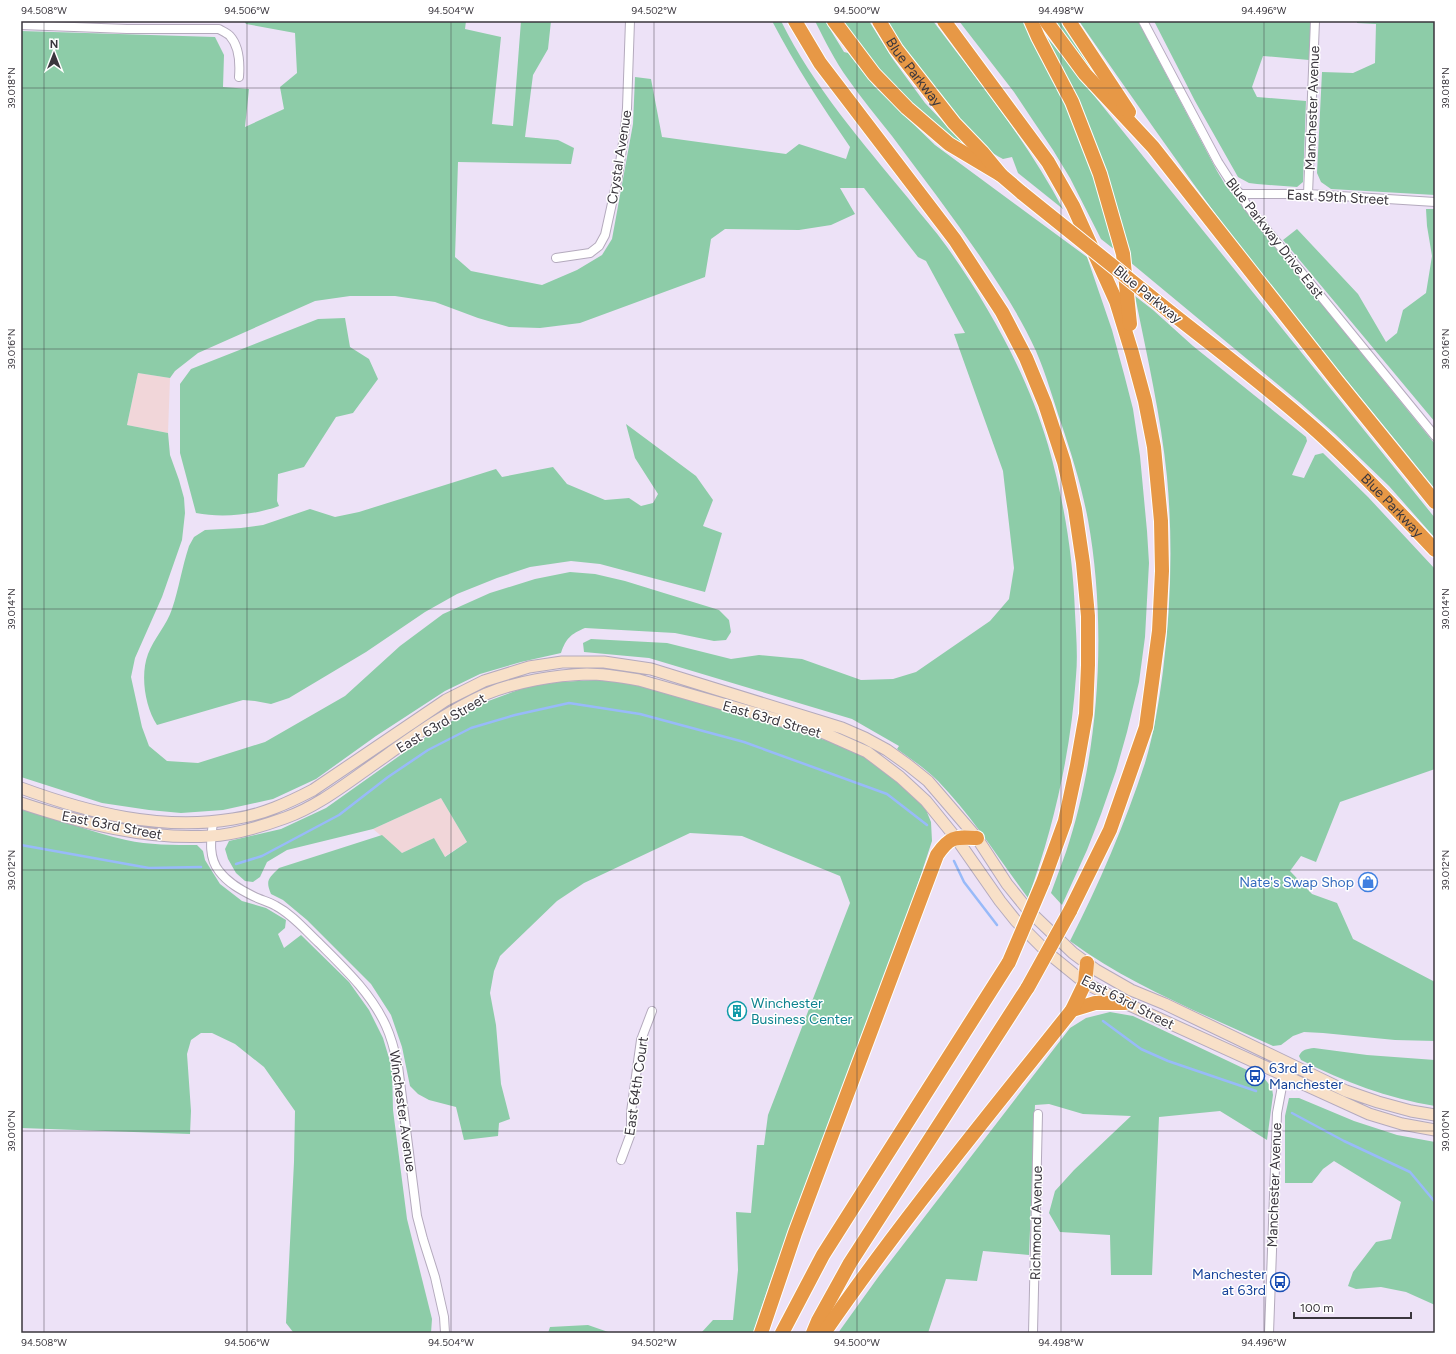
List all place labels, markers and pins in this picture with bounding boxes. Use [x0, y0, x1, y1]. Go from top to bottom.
shop icon: Nate's Swap Shop [1357, 871, 1379, 893]
place label: Nate's Swap Shop [1239, 874, 1354, 891]
place label: Winchester Business Center [751, 995, 853, 1028]
building icon: Winchester Business Center [726, 1000, 748, 1022]
place label: 63rd at Manchester [1269, 1060, 1343, 1093]
bus stop icon: 63rd at Manchester [1244, 1065, 1266, 1087]
place label: Manchester at 63rd [1192, 1266, 1266, 1299]
bus stop icon: Manchester at 63rd [1269, 1271, 1291, 1293]

